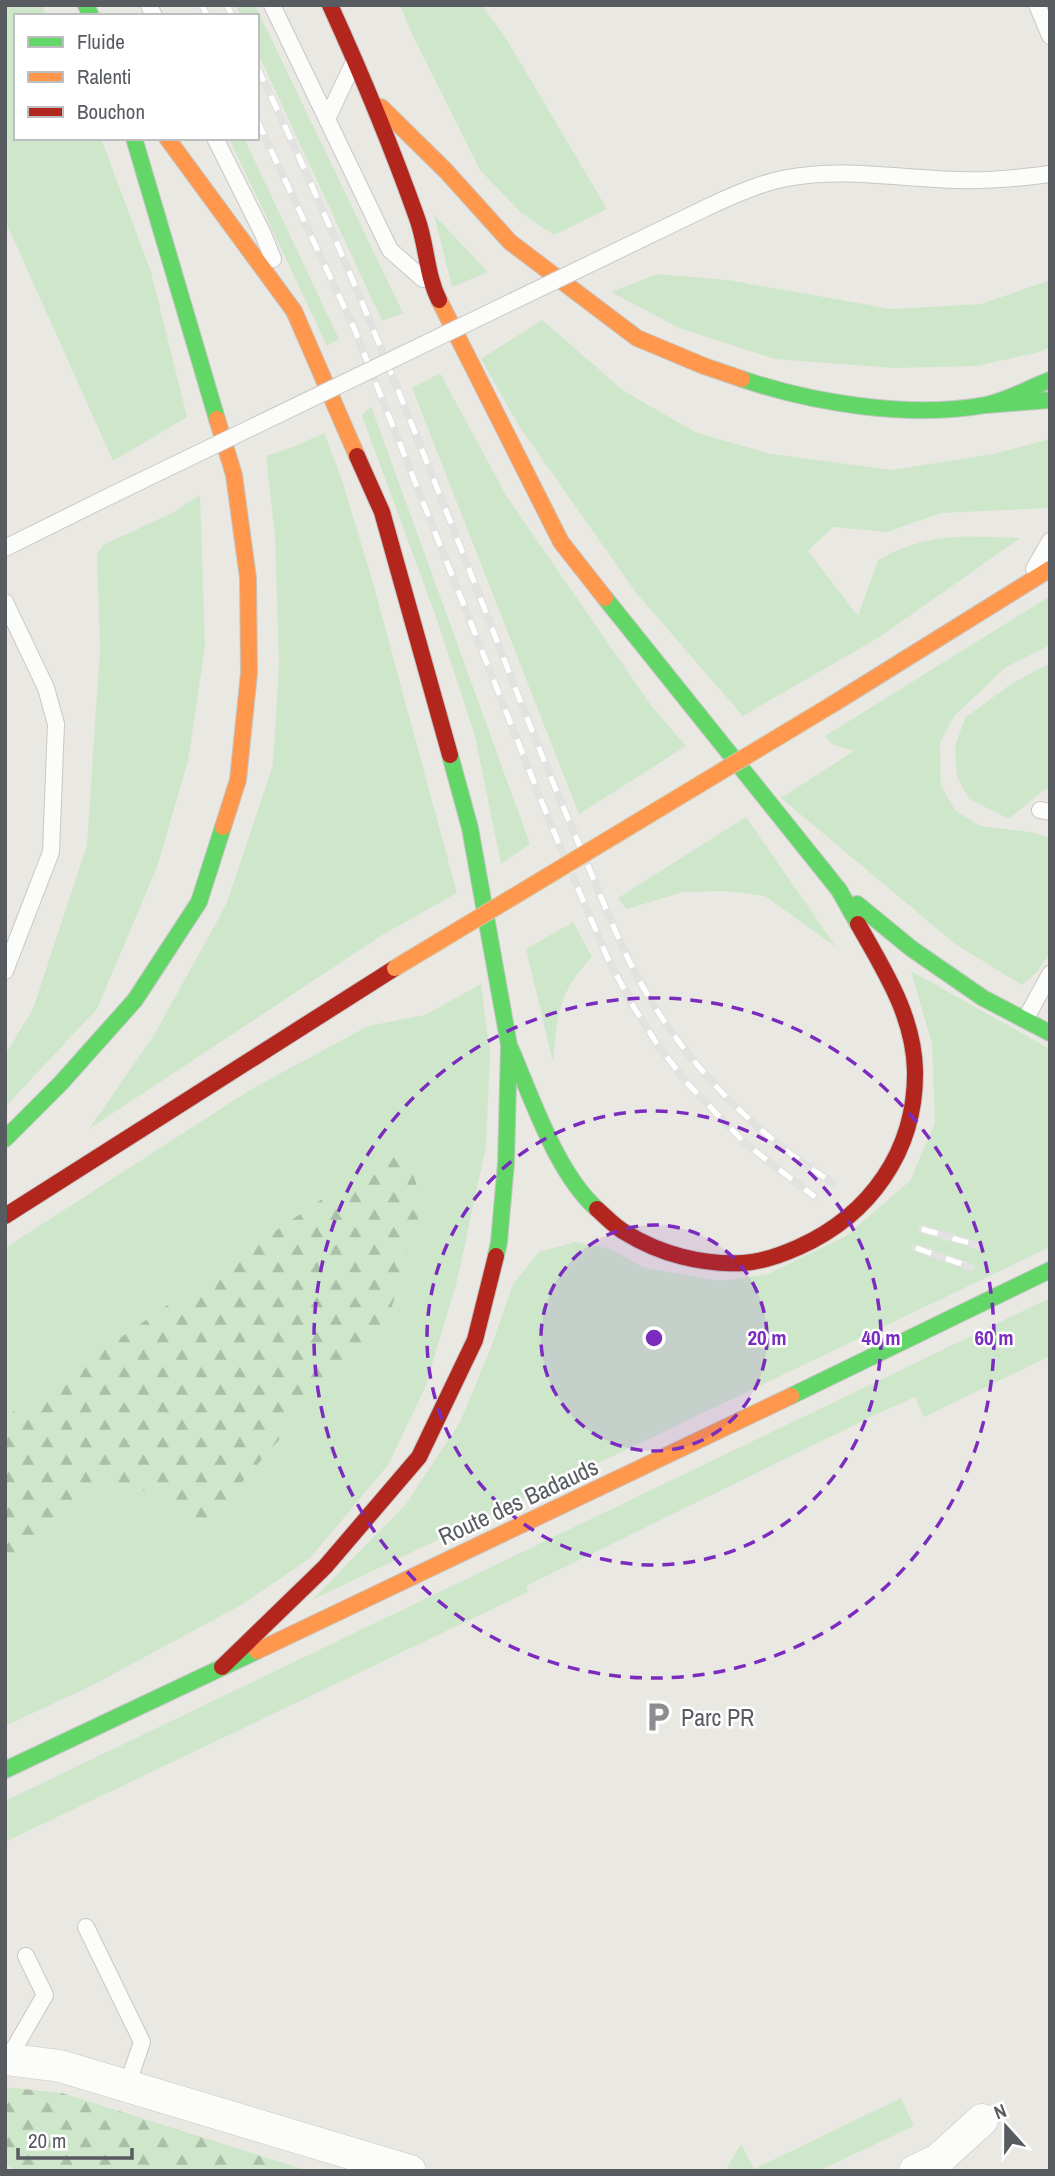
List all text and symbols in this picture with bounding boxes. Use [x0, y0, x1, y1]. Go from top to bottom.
legend [14, 14, 259, 140]
text: Fluide [77, 27, 125, 56]
text: Ralenti [77, 62, 132, 91]
text: Bouchon [77, 97, 145, 126]
text: 20 m [747, 1323, 787, 1352]
text: 40 m [861, 1323, 901, 1352]
text: 60 m [974, 1323, 1014, 1352]
centre of rings [642, 1326, 666, 1350]
street label: Route des Badauds [433, 1450, 603, 1552]
parking icon: Parc PR [641, 1700, 675, 1734]
place label: Parc PR [681, 1701, 754, 1733]
north arrow [971, 2092, 1041, 2162]
text: N [990, 2097, 1010, 2125]
scale bar [18, 2116, 131, 2160]
text: 20 m [28, 2126, 66, 2155]

